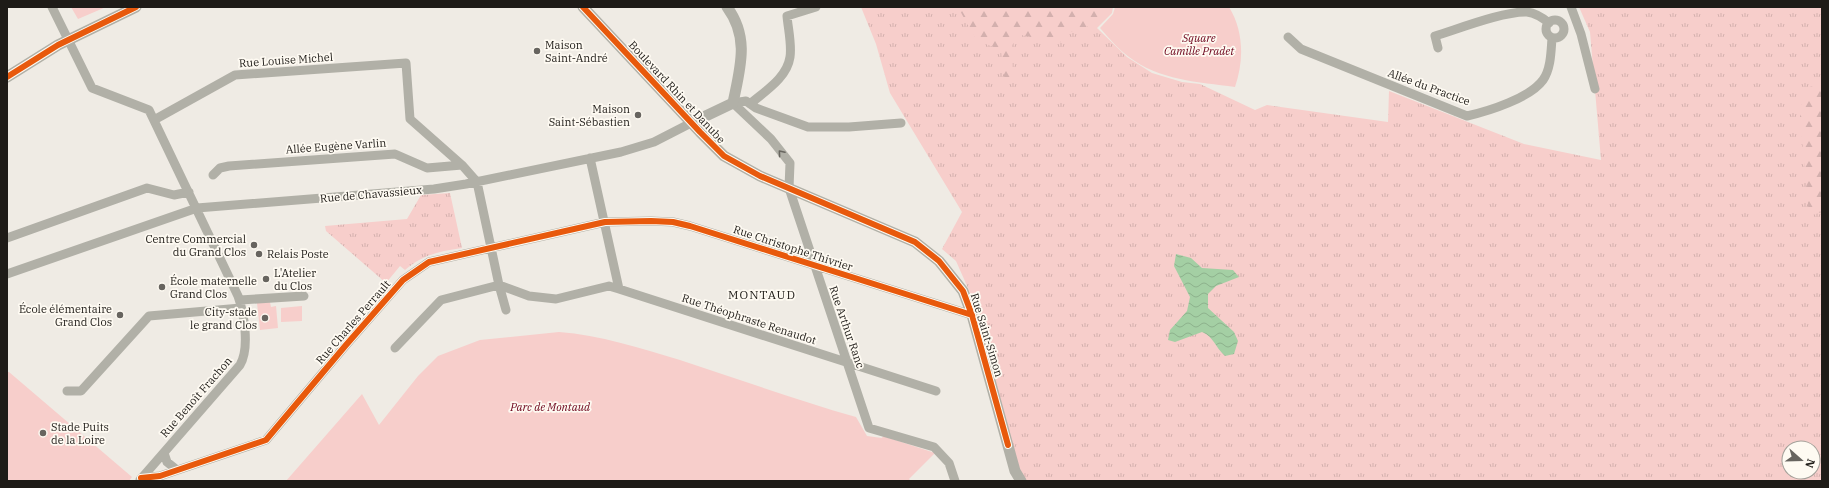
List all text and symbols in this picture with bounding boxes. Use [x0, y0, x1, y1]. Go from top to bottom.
park label: Square Camille Pradet [1164, 31, 1235, 58]
place label: Maison Saint-André [545, 38, 608, 65]
street label: Boulevard Rhin et Danube [626, 38, 728, 146]
marker: Maison Saint-André [532, 46, 542, 56]
street label: Rue Louise Michel [239, 50, 333, 70]
street label: Allée du Practice [1386, 66, 1472, 108]
place label: Maison Saint-Sébastien [549, 102, 630, 129]
marker: Maison Saint-Sébastien [633, 110, 643, 120]
street label: Allée Eugène Varlin [285, 136, 387, 156]
one-way arrow [779, 150, 786, 157]
street label: Rue de Chavassieux [319, 183, 423, 205]
street label: Rue Christophe Thivrier [731, 222, 855, 274]
place label: Centre Commercial du Grand Clos [145, 232, 246, 259]
marker: Centre Commercial du Grand Clos [249, 240, 259, 250]
place label: Relais Poste [267, 247, 329, 261]
marker: Relais Poste [254, 249, 264, 259]
place label: L'Atelier du Clos [274, 266, 316, 293]
place label: École maternelle Grand Clos [170, 274, 257, 301]
marker: L'Atelier du Clos [261, 274, 271, 284]
street label: Rue Charles Perrault [313, 277, 393, 367]
marker: École maternelle Grand Clos [157, 282, 167, 292]
street label: Rue Arthur Ranc [826, 284, 868, 370]
district label: MONTAUD [728, 287, 796, 302]
street label: Rue Théophraste Renaudot [680, 291, 818, 347]
street label: Rue Saint-Simon [968, 291, 1006, 379]
place label: École élémentaire Grand Clos [19, 302, 112, 329]
place label: City-stade le grand Clos [190, 305, 257, 332]
marker: École élémentaire Grand Clos [115, 310, 125, 320]
marker: City-stade le grand Clos [260, 313, 270, 323]
street label: Rue Benoît Frachon [157, 354, 235, 440]
park label: Parc de Montaud [509, 400, 591, 414]
place label: Stade Puits de la Loire [51, 420, 109, 447]
marker: Stade Puits de la Loire [38, 428, 48, 438]
north arrow [1781, 440, 1821, 480]
text: N [1802, 457, 1818, 470]

